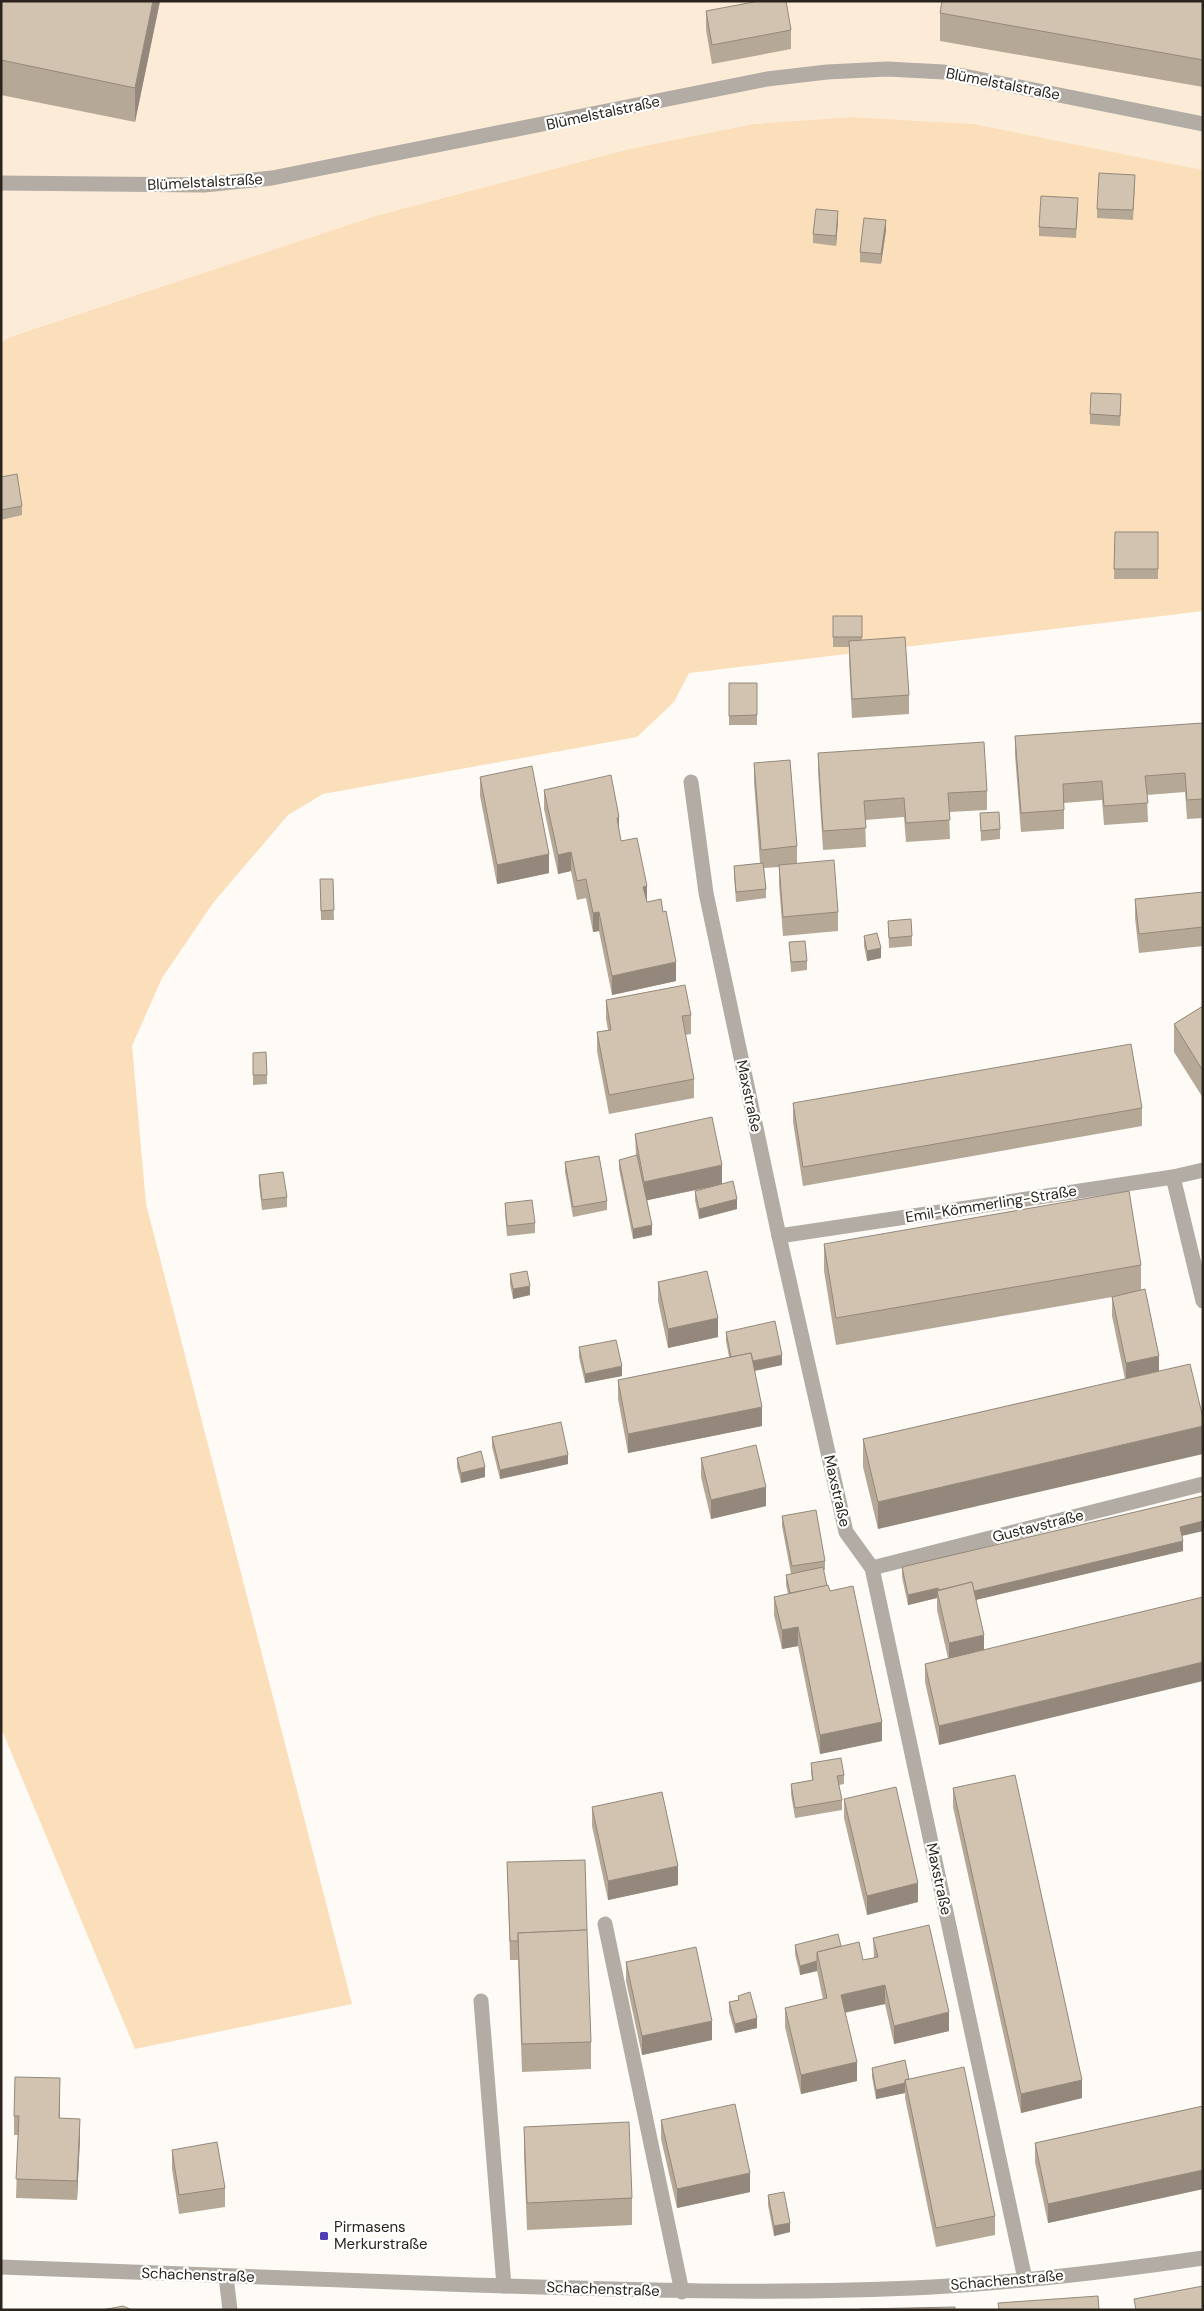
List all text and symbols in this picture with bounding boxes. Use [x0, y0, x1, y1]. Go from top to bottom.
street label: Blümelstalstraße [944, 63, 1062, 105]
street label: Blümelstalstraße [544, 91, 662, 135]
street label: Blümelstalstraße [147, 169, 263, 195]
street label: Maxstraße [732, 1058, 766, 1134]
street label: Emil-Kömmerling-Straße [904, 1181, 1078, 1227]
street label: Maxstraße [819, 1453, 855, 1529]
street label: Gustavstraße [990, 1505, 1086, 1547]
street label: Maxstraße [922, 1841, 956, 1917]
place label: Pirmasens Merkurstraße [334, 2217, 427, 2254]
marker: Pirmasens Merkurstraße [318, 2230, 330, 2242]
street label: Schachenstraße [141, 2263, 255, 2287]
street label: Schachenstraße [950, 2265, 1064, 2295]
street label: Schachenstraße [546, 2277, 660, 2301]

